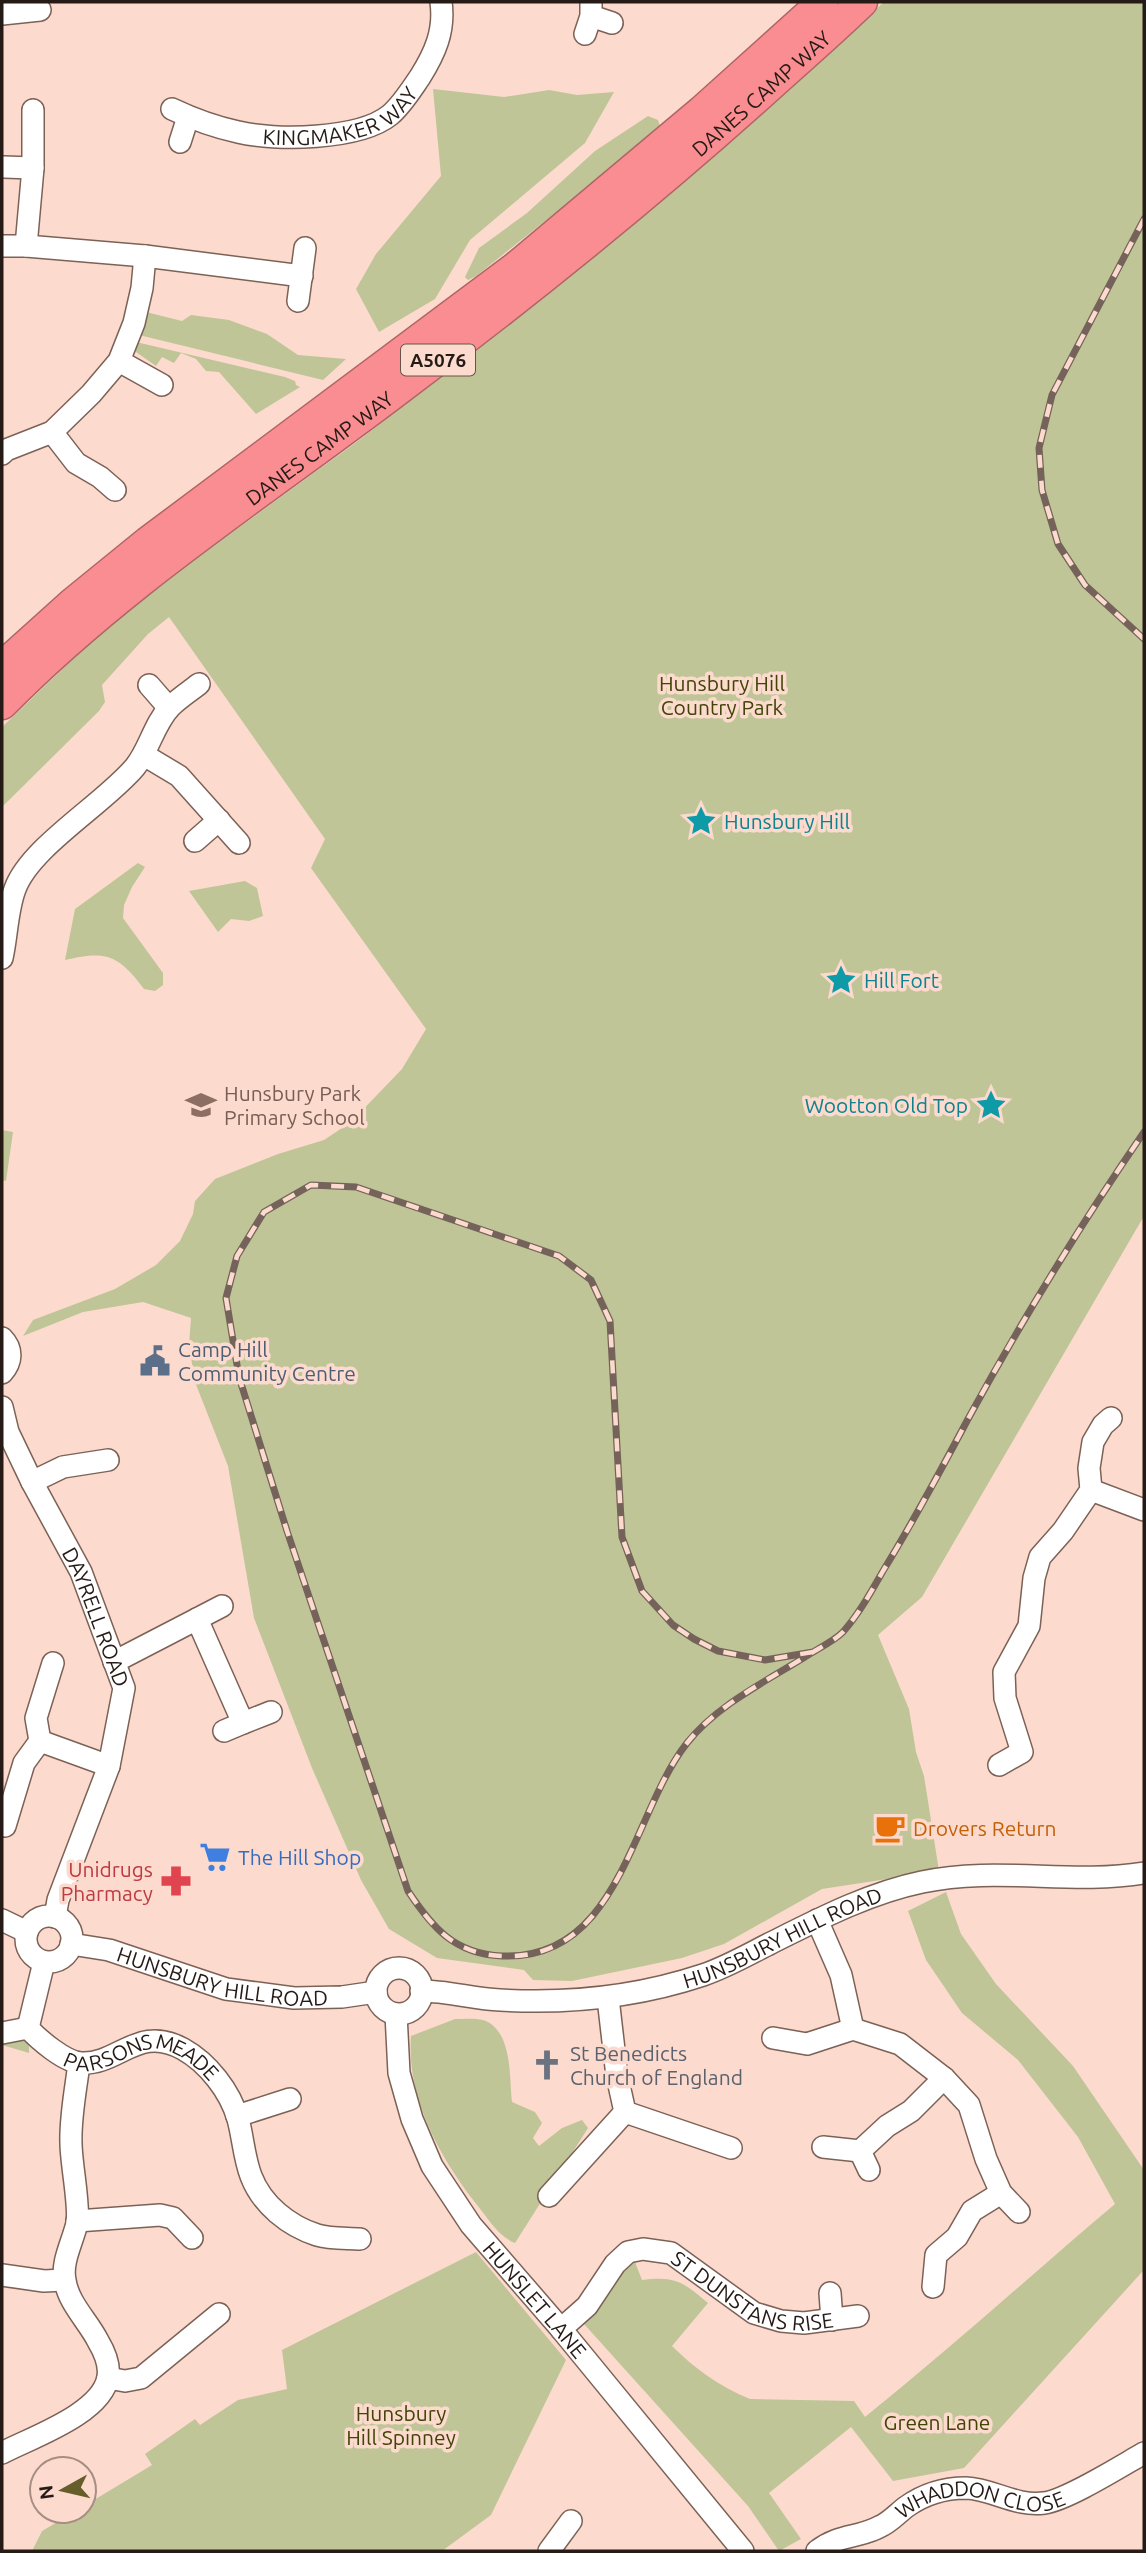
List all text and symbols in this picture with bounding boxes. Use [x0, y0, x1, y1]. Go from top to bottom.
street label: DANES CAMP WAY [687, 26, 835, 161]
street label: KINGMAKER WAY [262, 82, 422, 149]
road number: A5076 [401, 344, 475, 376]
street label: DANES CAMP WAY [241, 386, 398, 510]
park label: Hunsbury Hill Country Park [659, 671, 785, 719]
place icon: Hunsbury Hill [684, 804, 718, 838]
place label: Hunsbury Hill [724, 809, 850, 833]
place icon: Hill Fort [824, 963, 858, 997]
place label: Hill Fort [864, 968, 939, 992]
place label: Hunsbury Park Primary School [224, 1081, 365, 1129]
school or university icon: Hunsbury Park Primary School [184, 1088, 218, 1122]
place icon: Wootton Old Top [974, 1088, 1008, 1122]
place label: Wootton Old Top [805, 1093, 968, 1117]
place label: Camp Hill Community Centre [178, 1337, 356, 1385]
public building icon: Camp Hill Community Centre [138, 1344, 172, 1378]
street label: DAYRELL ROAD [58, 1543, 134, 1690]
cafe icon: Drovers Return [873, 1811, 907, 1845]
place label: Drovers Return [913, 1816, 1057, 1840]
supermarket icon: The Hill Shop [198, 1840, 232, 1874]
place label: The Hill Shop [238, 1845, 361, 1869]
place label: Unidrugs Pharmacy [61, 1857, 153, 1905]
pharmacy icon: Unidrugs Pharmacy [159, 1864, 193, 1898]
street label: HUNSBURY HILL ROAD [680, 1882, 885, 1993]
street label: HUNSBURY HILL ROAD [114, 1942, 328, 2011]
street label: PARSONS MEADE [60, 2028, 224, 2085]
place label: St Benedicts Church of England [570, 2041, 743, 2089]
church icon: St Benedicts Church of England [530, 2048, 564, 2082]
street label: HUNSLET LANE [479, 2236, 592, 2363]
street label: ST DUNSTANS RISE [667, 2246, 835, 2335]
park label: Hunsbury Hill Spinney [346, 2401, 456, 2449]
park label: Green Lane [884, 2410, 990, 2434]
north arrow [28, 2455, 98, 2525]
street label: WHADDON CLOSE [890, 2476, 1068, 2523]
text: N [34, 2484, 58, 2501]

